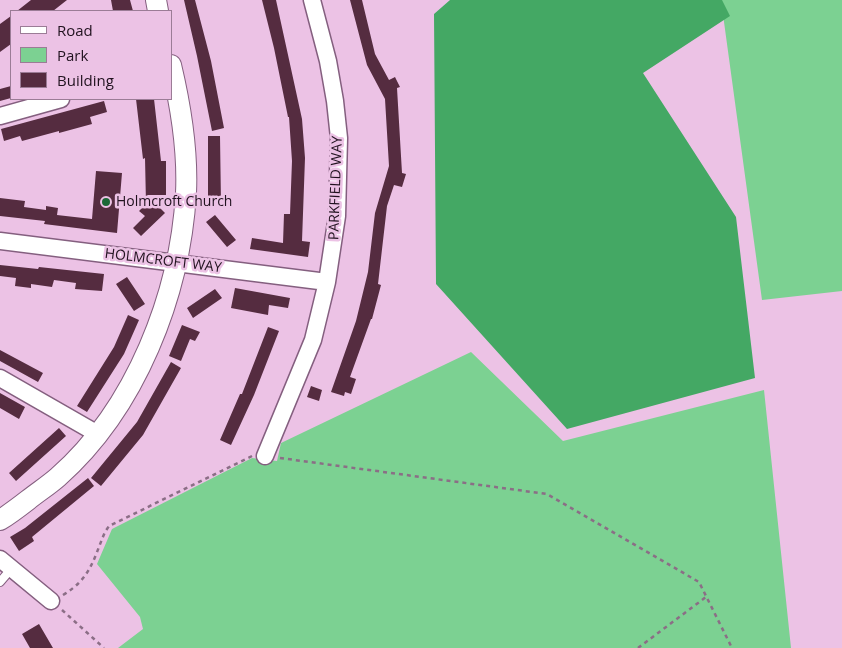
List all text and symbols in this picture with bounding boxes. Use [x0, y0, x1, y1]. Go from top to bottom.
legend [10, 10, 172, 100]
text: Road [57, 20, 93, 40]
text: Park [57, 45, 88, 65]
text: Building [57, 70, 114, 90]
street label: PARKFIELD WAY [326, 136, 346, 240]
place label: Holmcroft Church [116, 194, 232, 210]
marker: Holmcroft Church [100, 196, 112, 208]
street label: HOLMCROFT WAY [104, 245, 222, 277]

